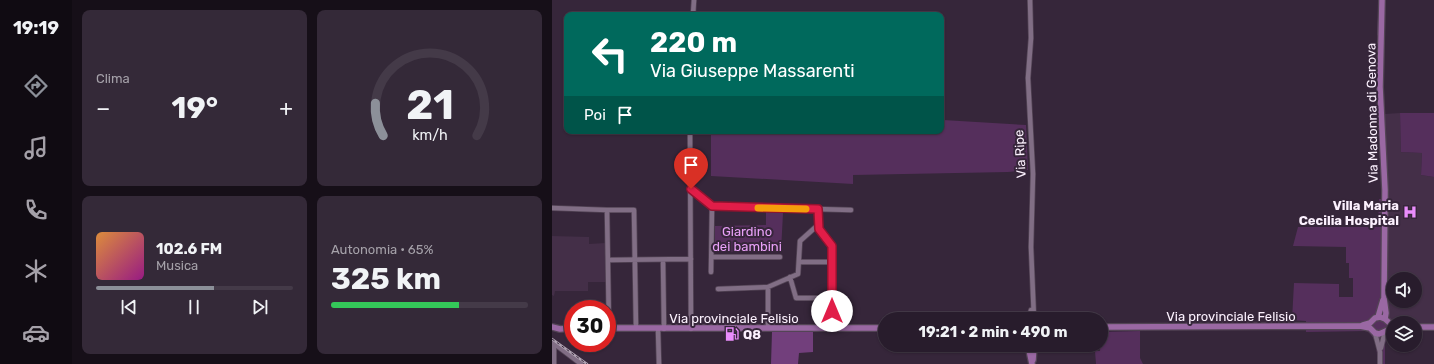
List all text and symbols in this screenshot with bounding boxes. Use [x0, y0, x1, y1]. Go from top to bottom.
text: 19:19 [13, 17, 59, 39]
text: 220 m [650, 26, 737, 59]
icon: left [584, 28, 636, 80]
street label: Via Madonna di Genova [1363, 43, 1381, 183]
text: Via Giuseppe Massarenti [650, 60, 855, 82]
text: Clima [96, 71, 130, 86]
icon: directions [22, 72, 50, 100]
text: 21 [406, 80, 453, 129]
text: 19° [172, 90, 218, 126]
text: − [96, 95, 110, 122]
text: + [279, 95, 293, 122]
icon: arrive [614, 104, 636, 126]
text: Poi [584, 106, 606, 124]
text: km/h [412, 127, 447, 144]
street label: Via Ripe [1011, 129, 1029, 179]
icon: music [22, 134, 50, 162]
pin [674, 148, 708, 189]
icon: arrive [680, 154, 702, 176]
icon: phone [22, 196, 50, 224]
place label: Villa Maria Cecilia Hospital [1299, 198, 1399, 228]
hospital icon: Villa Maria Cecilia Hospital [1402, 204, 1418, 220]
park label: Giardino dei bambini [712, 224, 782, 254]
text: 102.6 FM [156, 240, 222, 258]
text: Autonomia · 65% [331, 242, 433, 257]
icon: climate [22, 257, 50, 285]
text: Musica [156, 258, 198, 273]
text: 325 km [331, 261, 441, 297]
map controls [1386, 272, 1422, 352]
button: sound [1386, 272, 1422, 308]
position arrow [811, 290, 853, 332]
icon: previous [118, 296, 140, 318]
icon: pause [183, 296, 205, 318]
icon: next [249, 296, 271, 318]
speed limit sign: 30 [564, 300, 616, 352]
street label: Via provinciale Felisio [1166, 309, 1296, 324]
street label: Via provinciale Felisio [669, 311, 799, 326]
button: layers [1386, 316, 1422, 352]
icon: car [22, 319, 50, 347]
text: 19:21 · 2 min · 490 m [919, 323, 1067, 341]
fuel station icon: Q8 [724, 326, 740, 342]
place label: Q8 [743, 327, 761, 342]

